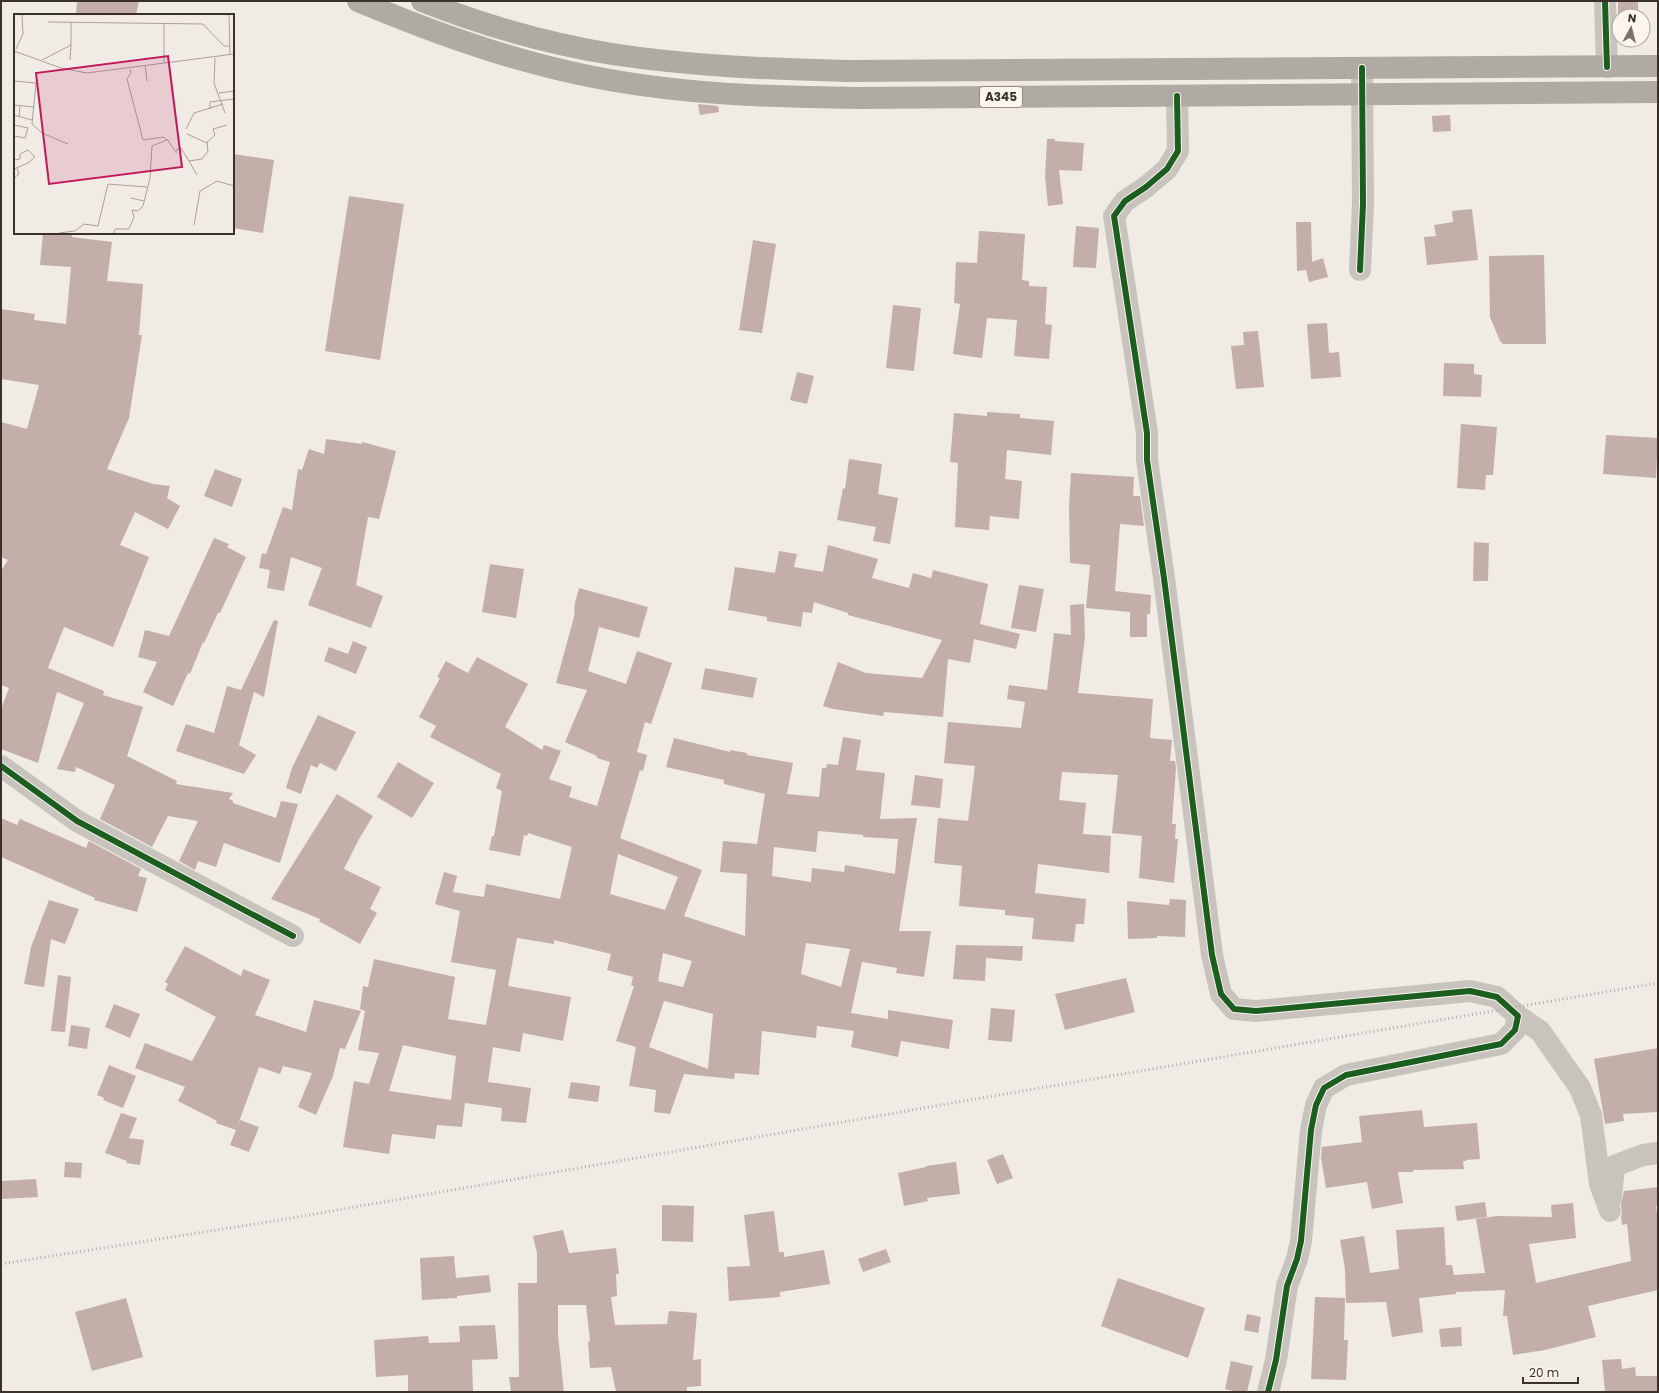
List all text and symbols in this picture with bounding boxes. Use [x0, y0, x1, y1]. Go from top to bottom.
north arrow [1611, 8, 1651, 48]
text: N [1627, 10, 1637, 27]
inset map [14, 14, 234, 234]
road number: A345 [980, 87, 1022, 107]
scale bar [1523, 1359, 1578, 1385]
text: 20 m [1529, 1364, 1559, 1381]

